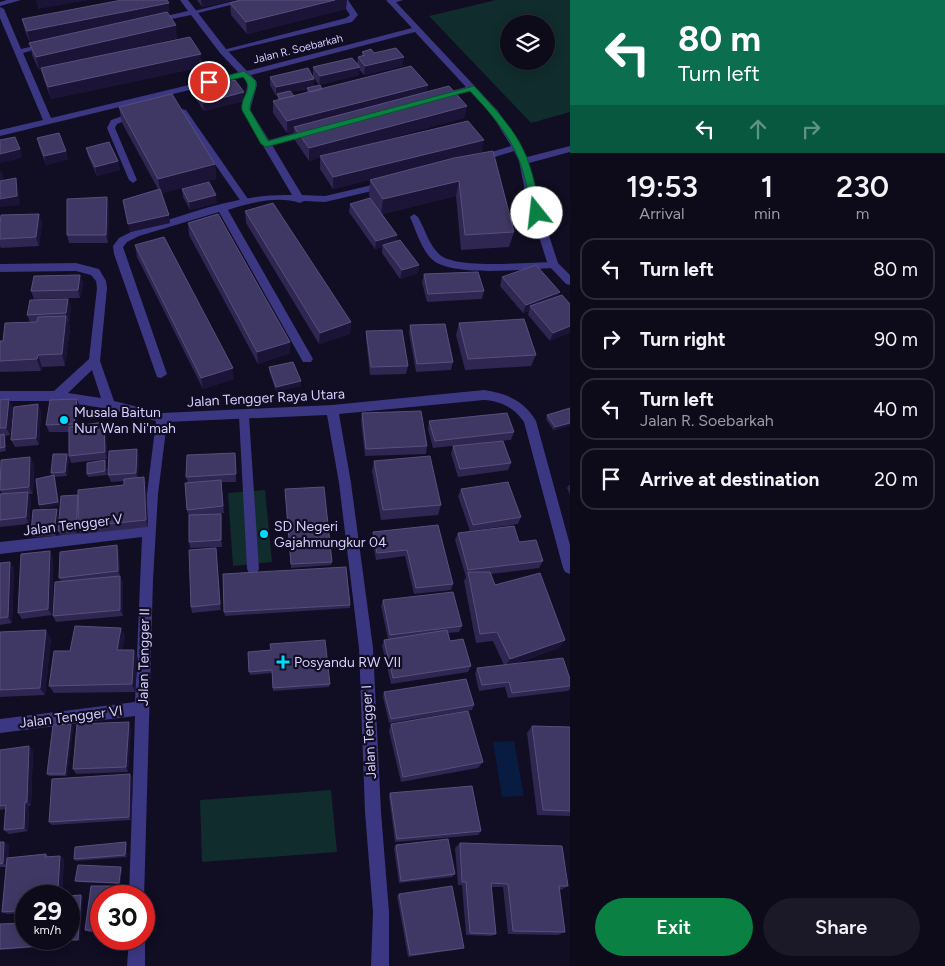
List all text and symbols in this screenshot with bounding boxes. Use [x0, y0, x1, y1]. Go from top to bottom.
map controls [500, 15, 555, 70]
button: layers [500, 15, 555, 70]
text: 80 m [678, 18, 761, 60]
icon: left [595, 20, 660, 85]
street label: Jalan R. Soebarkah [252, 32, 344, 66]
text: Turn left [678, 60, 760, 87]
pin [188, 61, 230, 103]
icon: arrive [195, 68, 223, 96]
icon: left [691, 115, 719, 143]
icon: ahead [744, 115, 772, 143]
icon: right [797, 115, 825, 143]
text: 19:53 [626, 168, 698, 205]
text: 1 [761, 168, 773, 205]
text: 230 [836, 168, 889, 205]
position arrow [510, 186, 562, 238]
text: Arrival [639, 204, 685, 223]
text: min [754, 204, 780, 223]
text: m [856, 204, 869, 223]
icon: left [597, 255, 625, 283]
text: Turn left [640, 258, 714, 281]
text: 80 m [873, 258, 918, 281]
icon: right [597, 325, 625, 353]
text: Turn right [640, 328, 726, 351]
text: 90 m [874, 328, 918, 351]
street label: Jalan Tengger Raya Utara [187, 385, 345, 411]
text: Turn left [640, 388, 714, 411]
icon: left [597, 395, 625, 423]
text: 40 m [873, 398, 918, 421]
place label: Musala Baitun Nur Wan Ni'mah [74, 404, 176, 437]
text: Jalan R. Soebarkah [640, 411, 774, 430]
marker: Musala Baitun Nur Wan Ni'mah [58, 414, 70, 426]
icon: arrive [597, 465, 625, 493]
text: Arrive at destination [640, 468, 819, 491]
text: 20 m [874, 468, 918, 491]
street label: Jalan Tengger V [22, 510, 124, 540]
place label: SD Negeri Gajahmungkur 04 [274, 518, 387, 551]
marker: SD Negeri Gajahmungkur 04 [258, 528, 270, 540]
street label: Jalan Tengger II [135, 608, 153, 706]
place label: Posyandu RW VII [294, 654, 401, 671]
marker: Posyandu RW VII [276, 655, 290, 669]
street label: Jalan Tengger I [358, 685, 380, 779]
street label: Jalan Tengger VI [18, 702, 124, 732]
speed limit sign: 30 [90, 885, 155, 950]
text: 29 [33, 896, 62, 926]
button: Exit [595, 898, 753, 956]
button: Share [763, 898, 920, 956]
text: km/h [34, 923, 61, 937]

